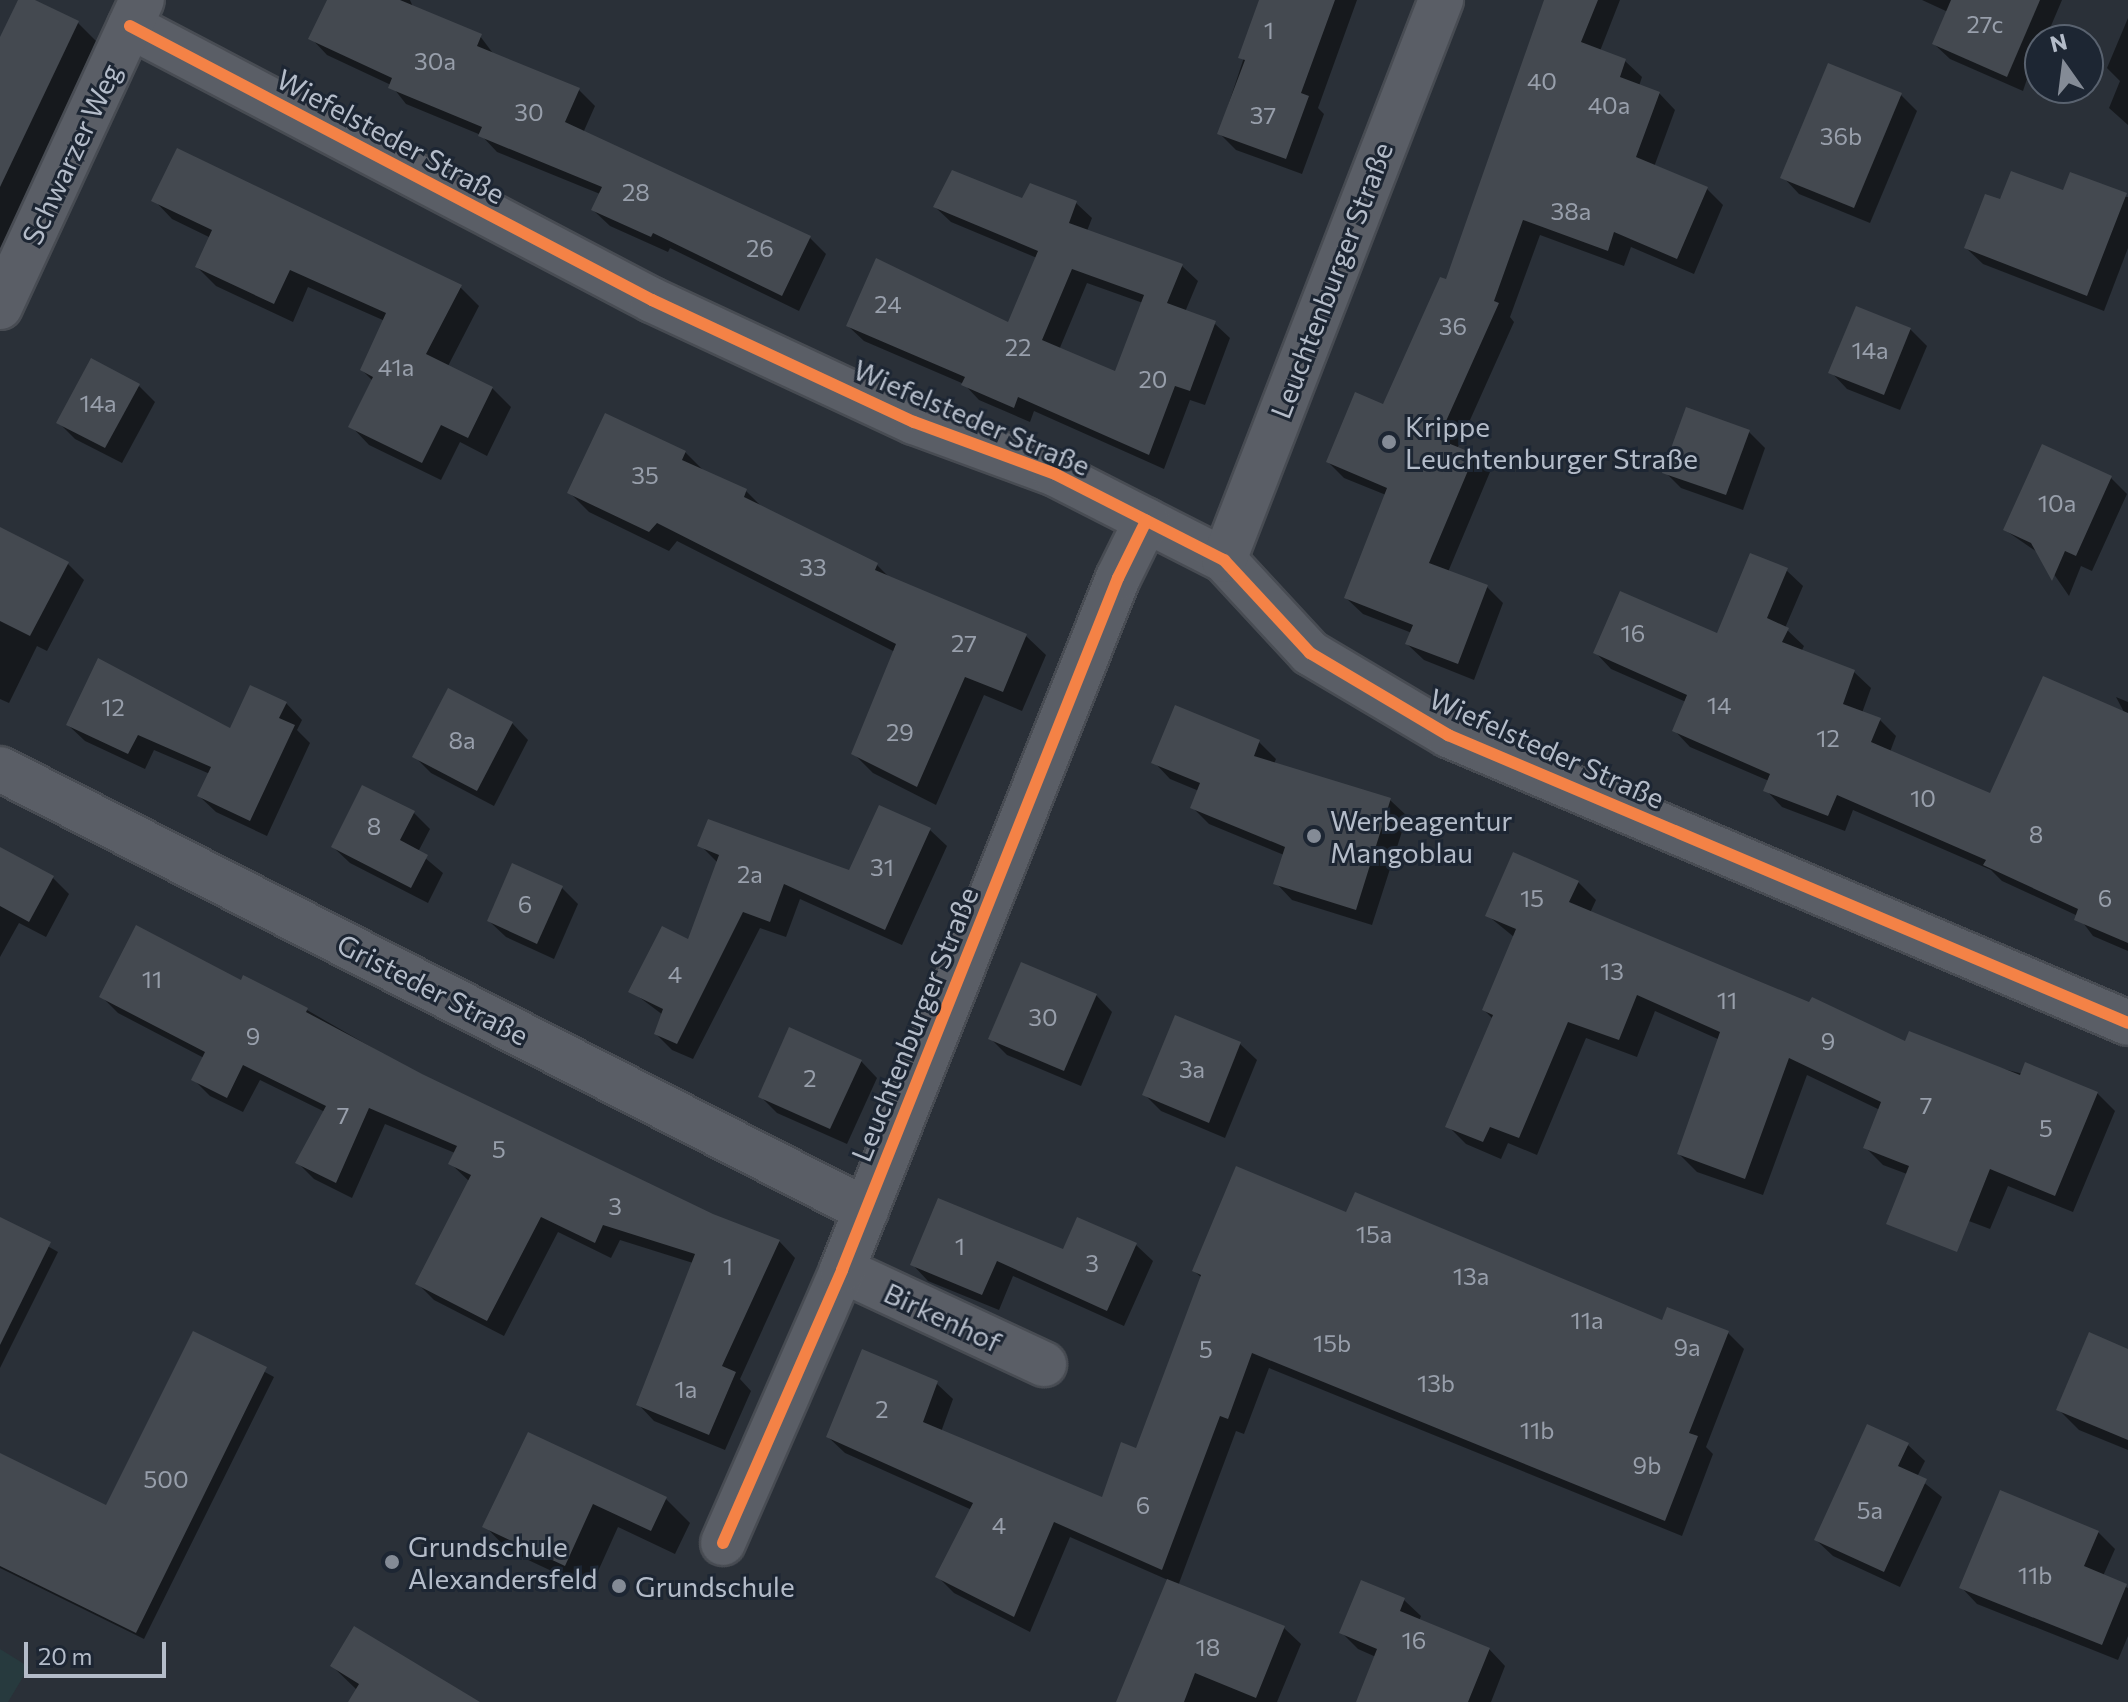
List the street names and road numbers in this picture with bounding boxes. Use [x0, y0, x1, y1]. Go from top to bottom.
street label: Schwarzer Weg [14, 58, 128, 250]
street label: Wiefelsteder Straße [271, 62, 511, 210]
street label: Leuchtenburger Straße [1263, 137, 1399, 423]
street label: Wiefelsteder Straße [849, 352, 1095, 482]
street label: Wiefelsteder Straße [1424, 681, 1670, 815]
street label: Leuchtenburger Straße [844, 882, 984, 1166]
street label: Gristeder Straße [332, 926, 534, 1052]
street label: Birkenhof [879, 1275, 1007, 1359]

